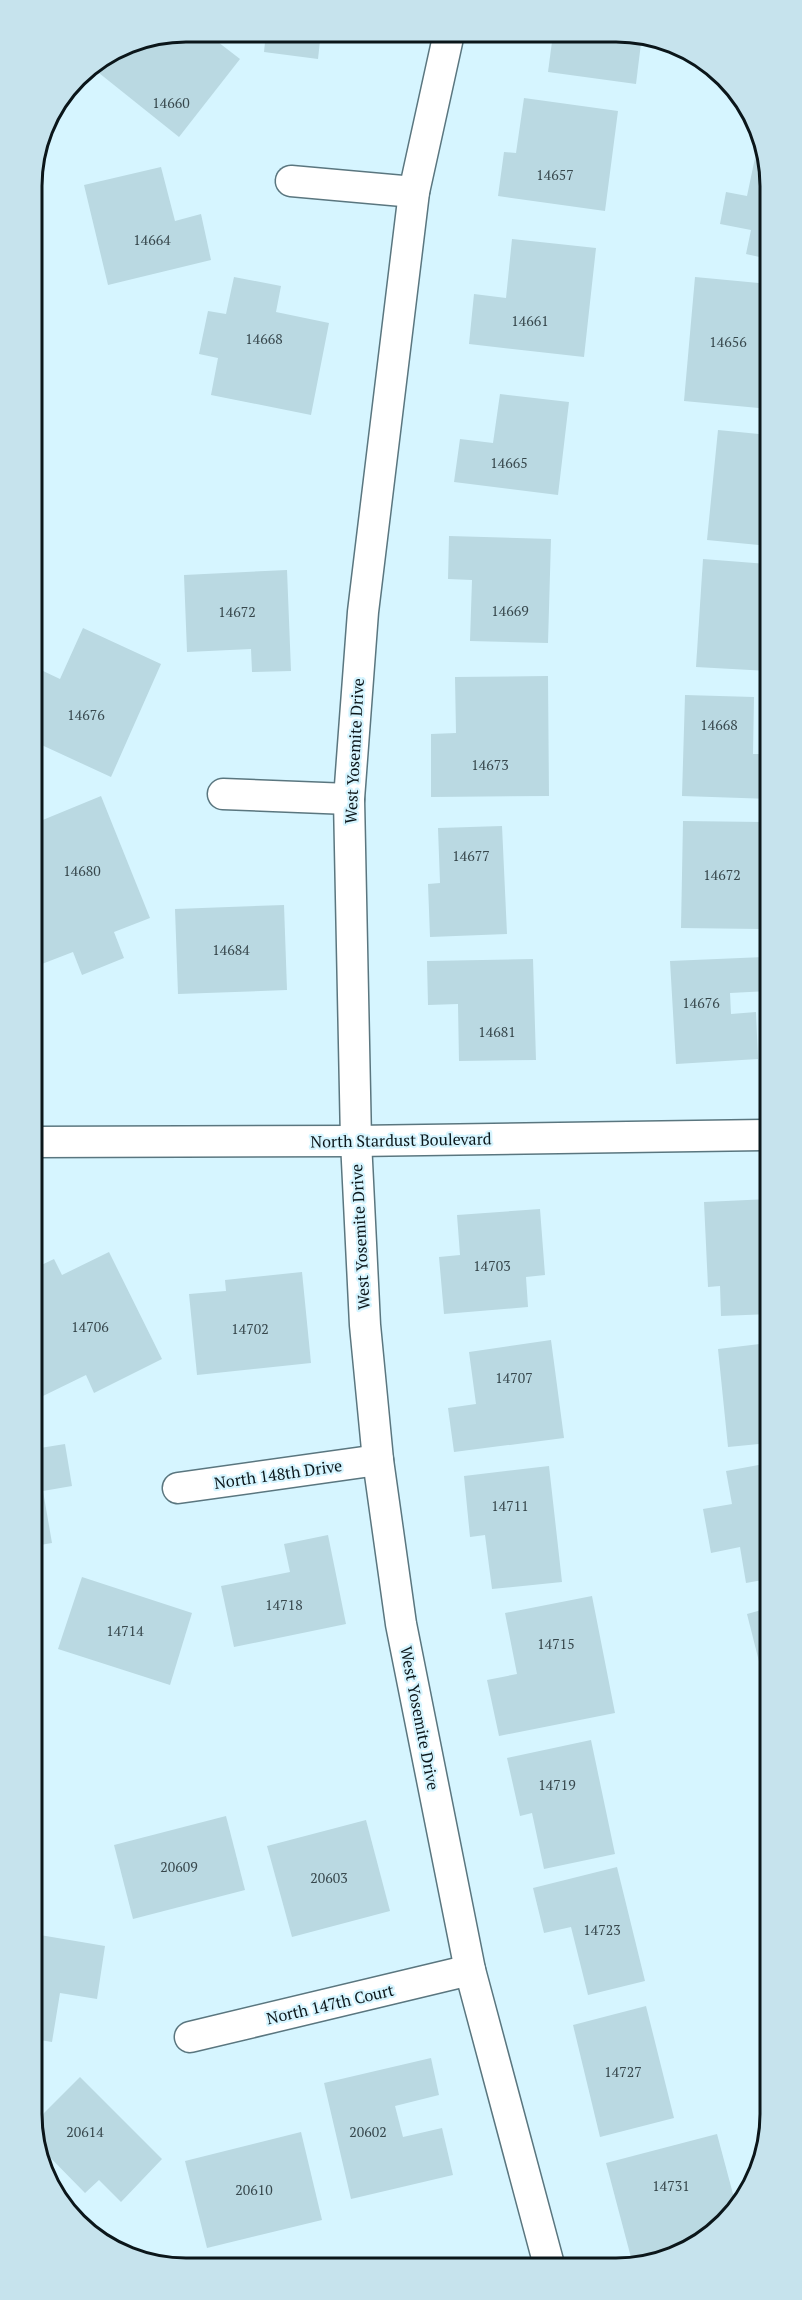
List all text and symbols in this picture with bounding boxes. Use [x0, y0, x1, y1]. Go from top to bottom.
house number: 14660 [152, 93, 190, 112]
house number: 14657 [536, 165, 574, 184]
house number: 14664 [133, 230, 171, 249]
house number: 14661 [511, 311, 549, 330]
house number: 14668 [245, 329, 283, 348]
house number: 14656 [709, 332, 747, 351]
house number: 14665 [490, 453, 528, 472]
house number: 14669 [491, 601, 529, 620]
house number: 14672 [218, 602, 256, 621]
street label: West Yosemite Drive [339, 678, 369, 824]
house number: 14676 [67, 705, 105, 724]
house number: 14668 [700, 715, 738, 734]
house number: 14673 [471, 755, 509, 774]
house number: 14677 [452, 846, 490, 865]
house number: 14680 [63, 861, 101, 880]
house number: 14672 [703, 865, 741, 884]
house number: 14684 [212, 940, 250, 959]
house number: 14676 [682, 993, 720, 1012]
house number: 14681 [478, 1022, 516, 1041]
street label: North Stardust Boulevard [310, 1127, 492, 1153]
street label: West Yosemite Drive [345, 1164, 375, 1310]
house number: 14703 [473, 1256, 511, 1275]
house number: 14706 [71, 1317, 109, 1336]
house number: 14702 [231, 1319, 269, 1338]
house number: 14707 [495, 1368, 533, 1387]
street label: North 148th Drive [213, 1454, 343, 1494]
house number: 14711 [491, 1496, 529, 1515]
house number: 14718 [265, 1595, 303, 1614]
house number: 14714 [106, 1621, 144, 1640]
house number: 14715 [537, 1634, 575, 1653]
street label: West Yosemite Drive [395, 1644, 445, 1792]
house number: 14719 [538, 1775, 576, 1794]
house number: 20609 [160, 1857, 198, 1876]
house number: 20603 [310, 1868, 348, 1887]
house number: 14723 [583, 1920, 621, 1939]
street label: North 147th Court [264, 1979, 396, 2029]
house number: 14727 [604, 2062, 642, 2081]
house number: 20614 [66, 2122, 104, 2141]
house number: 20602 [349, 2122, 387, 2141]
house number: 14731 [652, 2176, 690, 2195]
house number: 20610 [235, 2180, 273, 2199]

